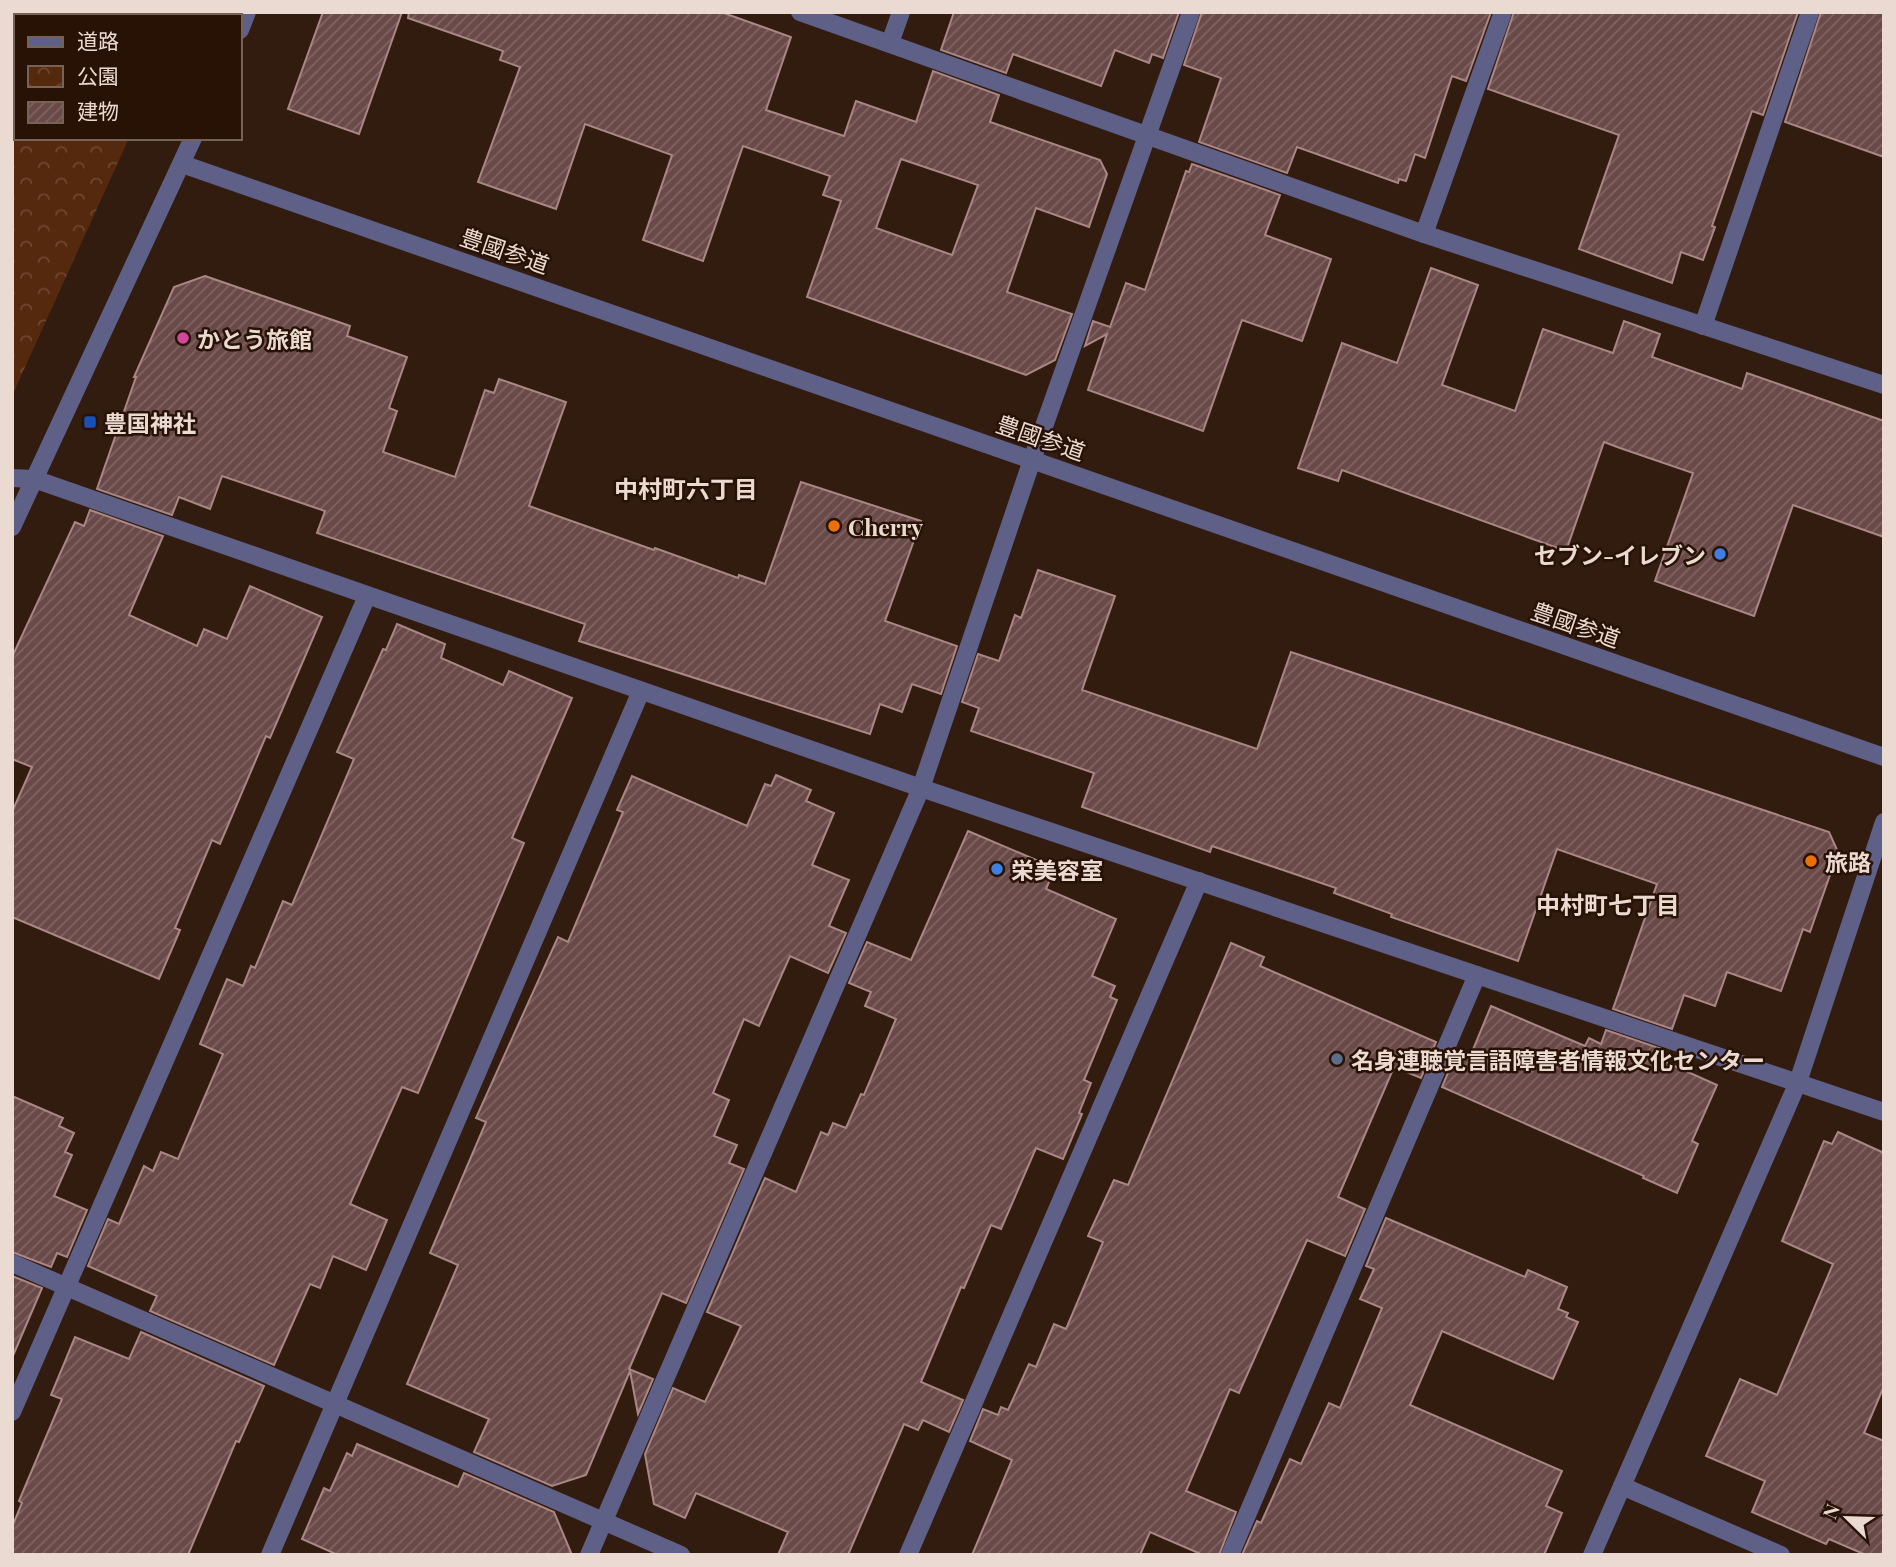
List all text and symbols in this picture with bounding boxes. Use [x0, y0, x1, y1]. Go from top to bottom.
legend [14, 14, 242, 140]
text: 道路 [77, 26, 119, 54]
text: 公園 [77, 61, 119, 89]
text: 建物 [77, 96, 119, 124]
street label: 豊國参道 [456, 220, 554, 280]
place label: かとう旅館 [197, 323, 312, 354]
marker: かとう旅館 [175, 330, 191, 346]
place label: 豊国神社 [104, 407, 196, 438]
street label: 豊國参道 [992, 407, 1090, 467]
marker: 豊国神社 [82, 414, 98, 430]
district label: 中村町六丁目 [614, 472, 758, 504]
place label: Cherry [848, 511, 923, 542]
marker: Cherry [826, 518, 842, 534]
place label: セブン-イレブン [1534, 539, 1706, 570]
marker: セブン-イレブン [1712, 546, 1728, 562]
street label: 豊國参道 [1527, 594, 1625, 654]
place label: 旅路 [1825, 846, 1871, 877]
marker: 旅路 [1803, 853, 1819, 869]
place label: 栄美容室 [1011, 854, 1103, 885]
marker: 栄美容室 [989, 861, 1005, 877]
district label: 中村町七丁目 [1536, 888, 1680, 920]
place label: 名身連聴覚言語障害者情報文化センター [1351, 1044, 1765, 1075]
marker: 名身連聴覚言語障害者情報文化センター [1329, 1051, 1345, 1067]
north arrow [1812, 1483, 1882, 1553]
text: N [1816, 1499, 1845, 1522]

